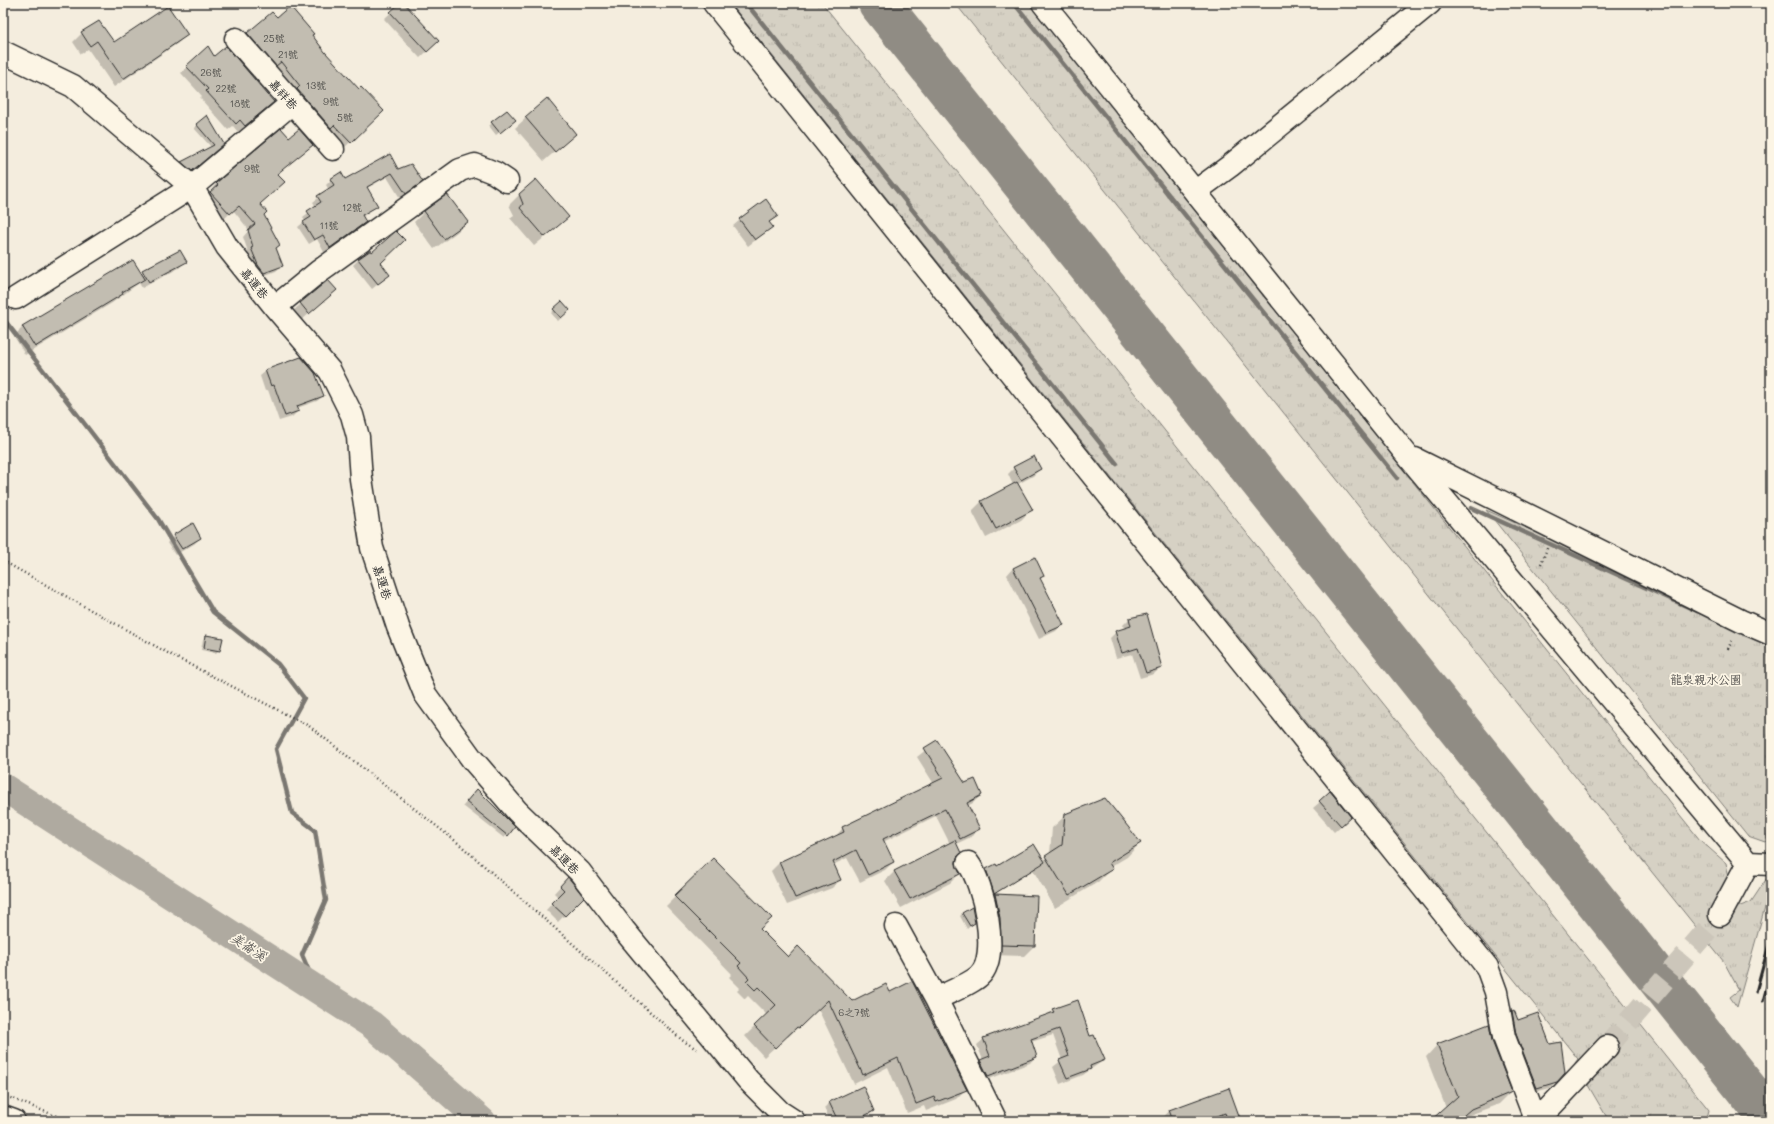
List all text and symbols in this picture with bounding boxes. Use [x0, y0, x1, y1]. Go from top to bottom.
house number: 25號 [263, 31, 285, 45]
house number: 21號 [278, 47, 298, 61]
house number: 26號 [200, 65, 222, 79]
street label: 嘉祥巷 [266, 75, 302, 113]
house number: 13號 [306, 78, 326, 92]
house number: 22號 [215, 81, 237, 95]
house number: 9號 [323, 94, 339, 108]
house number: 18號 [230, 96, 250, 110]
house number: 5號 [337, 110, 353, 124]
house number: 9號 [244, 161, 260, 175]
house number: 12號 [342, 200, 362, 214]
house number: 11號 [320, 218, 338, 232]
street label: 嘉運巷 [237, 264, 273, 302]
street label: 嘉運巷 [370, 562, 396, 602]
park label: 龍泉親水公園 [1670, 671, 1742, 687]
street label: 嘉運巷 [547, 841, 583, 877]
water label: 美崙溪 [228, 928, 271, 964]
house number: 6之7號 [838, 1005, 870, 1019]

